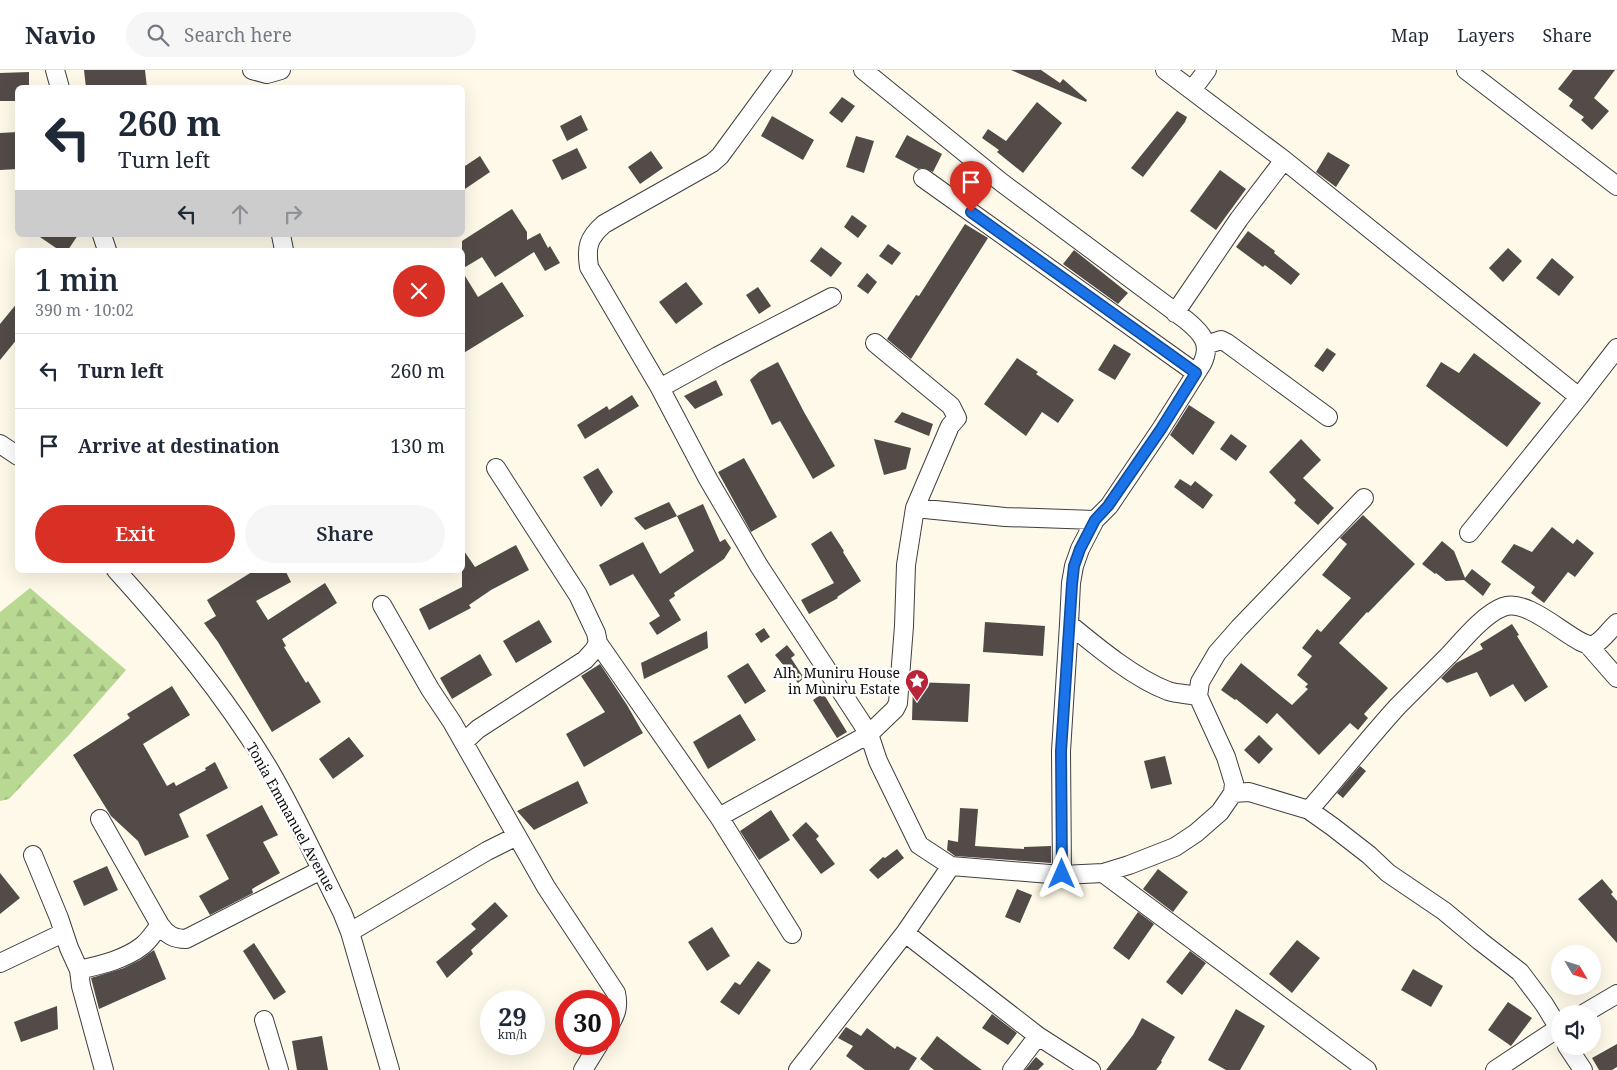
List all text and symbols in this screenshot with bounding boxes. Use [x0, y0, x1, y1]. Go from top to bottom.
search box [126, 12, 476, 57]
text: Navio [25, 18, 96, 51]
icon: search [144, 21, 172, 49]
text: Search here [184, 22, 292, 48]
text: Map [1391, 23, 1429, 47]
text: Layers [1457, 23, 1515, 47]
text: Share [1543, 23, 1592, 47]
text: 260 m [118, 99, 221, 146]
icon: left [35, 105, 100, 170]
text: Turn left [118, 144, 210, 174]
pin [950, 161, 992, 212]
icon: arrive [957, 168, 985, 196]
icon: left [173, 200, 201, 228]
icon: ahead [226, 200, 254, 228]
icon: right [279, 200, 307, 228]
text: 1 min [35, 259, 119, 300]
button: close [393, 265, 445, 317]
text: 390 m · 10:02 [35, 299, 134, 321]
icon: left [35, 357, 63, 385]
text: Turn left [78, 358, 164, 384]
text: 260 m [390, 358, 445, 384]
icon: arrive [35, 432, 63, 460]
text: Arrive at destination [78, 433, 280, 459]
text: 130 m [390, 433, 445, 459]
button: Exit [35, 505, 235, 563]
button: Share [245, 505, 445, 563]
place label: Alh. Muniru House in Muniru Estate [773, 663, 900, 698]
place icon: Alh. Muniru House in Muniru Estate [904, 668, 930, 702]
street label: Tonia Emmanuel Avenue [243, 739, 340, 895]
position arrow [1035, 847, 1087, 899]
north arrow [1551, 945, 1601, 995]
map controls [1551, 945, 1601, 1055]
speed limit sign: 30 [555, 990, 620, 1055]
text: 29 [498, 999, 527, 1033]
button: sound [1551, 1005, 1601, 1055]
text: km/h [498, 1026, 527, 1043]

